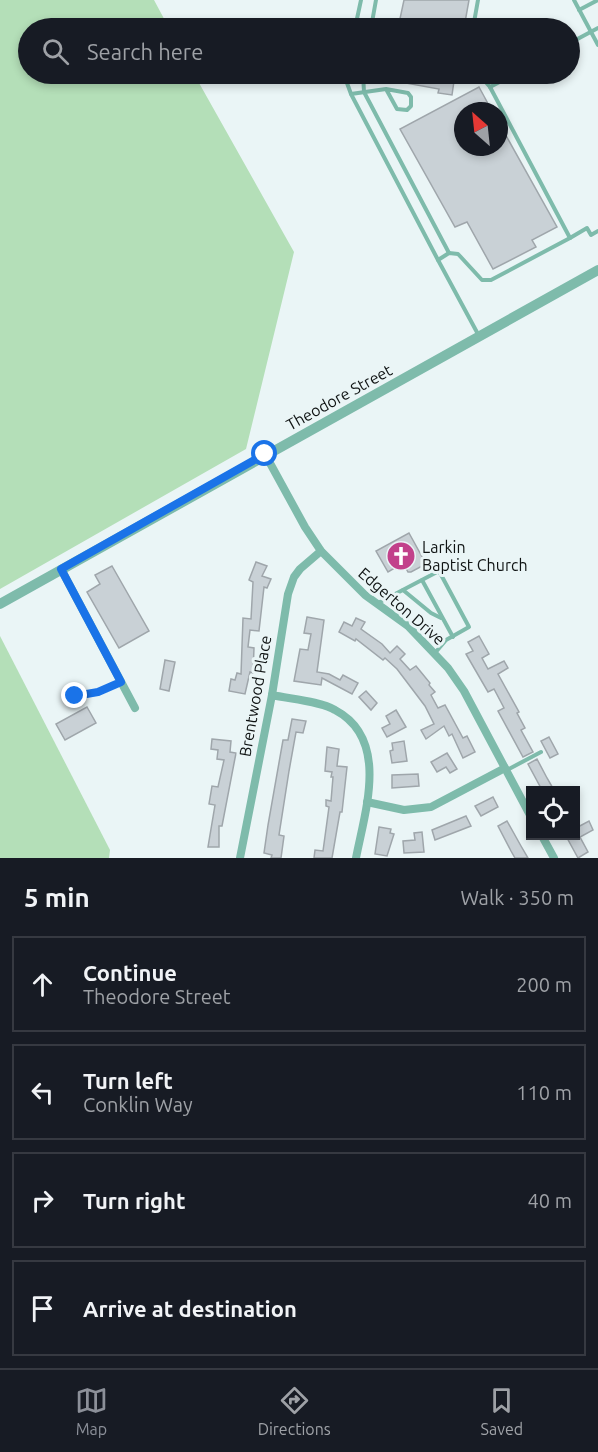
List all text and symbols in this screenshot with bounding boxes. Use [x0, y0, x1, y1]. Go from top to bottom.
search box [18, 18, 580, 84]
icon: search [39, 35, 72, 68]
text: Search here [87, 39, 203, 64]
north arrow [454, 102, 508, 156]
street label: Theodore Street [283, 360, 396, 434]
route start [251, 440, 277, 466]
place label: Larkin Baptist Church [422, 538, 528, 574]
church icon: Larkin Baptist Church [385, 540, 417, 572]
street label: Edgerton Drive [355, 564, 449, 648]
street label: Brentwood Place [235, 634, 275, 758]
route end [61, 682, 87, 708]
map controls [526, 786, 580, 840]
button: locate [526, 786, 580, 840]
text: 5 min [24, 883, 90, 912]
text: Walk · 350 m [461, 886, 574, 909]
text: Continue [83, 960, 177, 985]
icon: ahead [26, 968, 59, 1001]
text: 200 m [516, 973, 572, 996]
text: Theodore Street [83, 985, 231, 1008]
text: Turn left [83, 1068, 173, 1093]
icon: left [26, 1076, 59, 1109]
text: 110 m [516, 1081, 572, 1104]
text: Conklin Way [83, 1093, 193, 1116]
icon: right [26, 1184, 59, 1217]
text: Turn right [83, 1188, 185, 1213]
text: 40 m [528, 1189, 572, 1212]
icon: arrive [26, 1292, 59, 1325]
text: Arrive at destination [83, 1296, 297, 1321]
tab: Map [75, 1384, 108, 1438]
tab: Directions [258, 1384, 331, 1438]
tab: Saved [481, 1384, 523, 1438]

